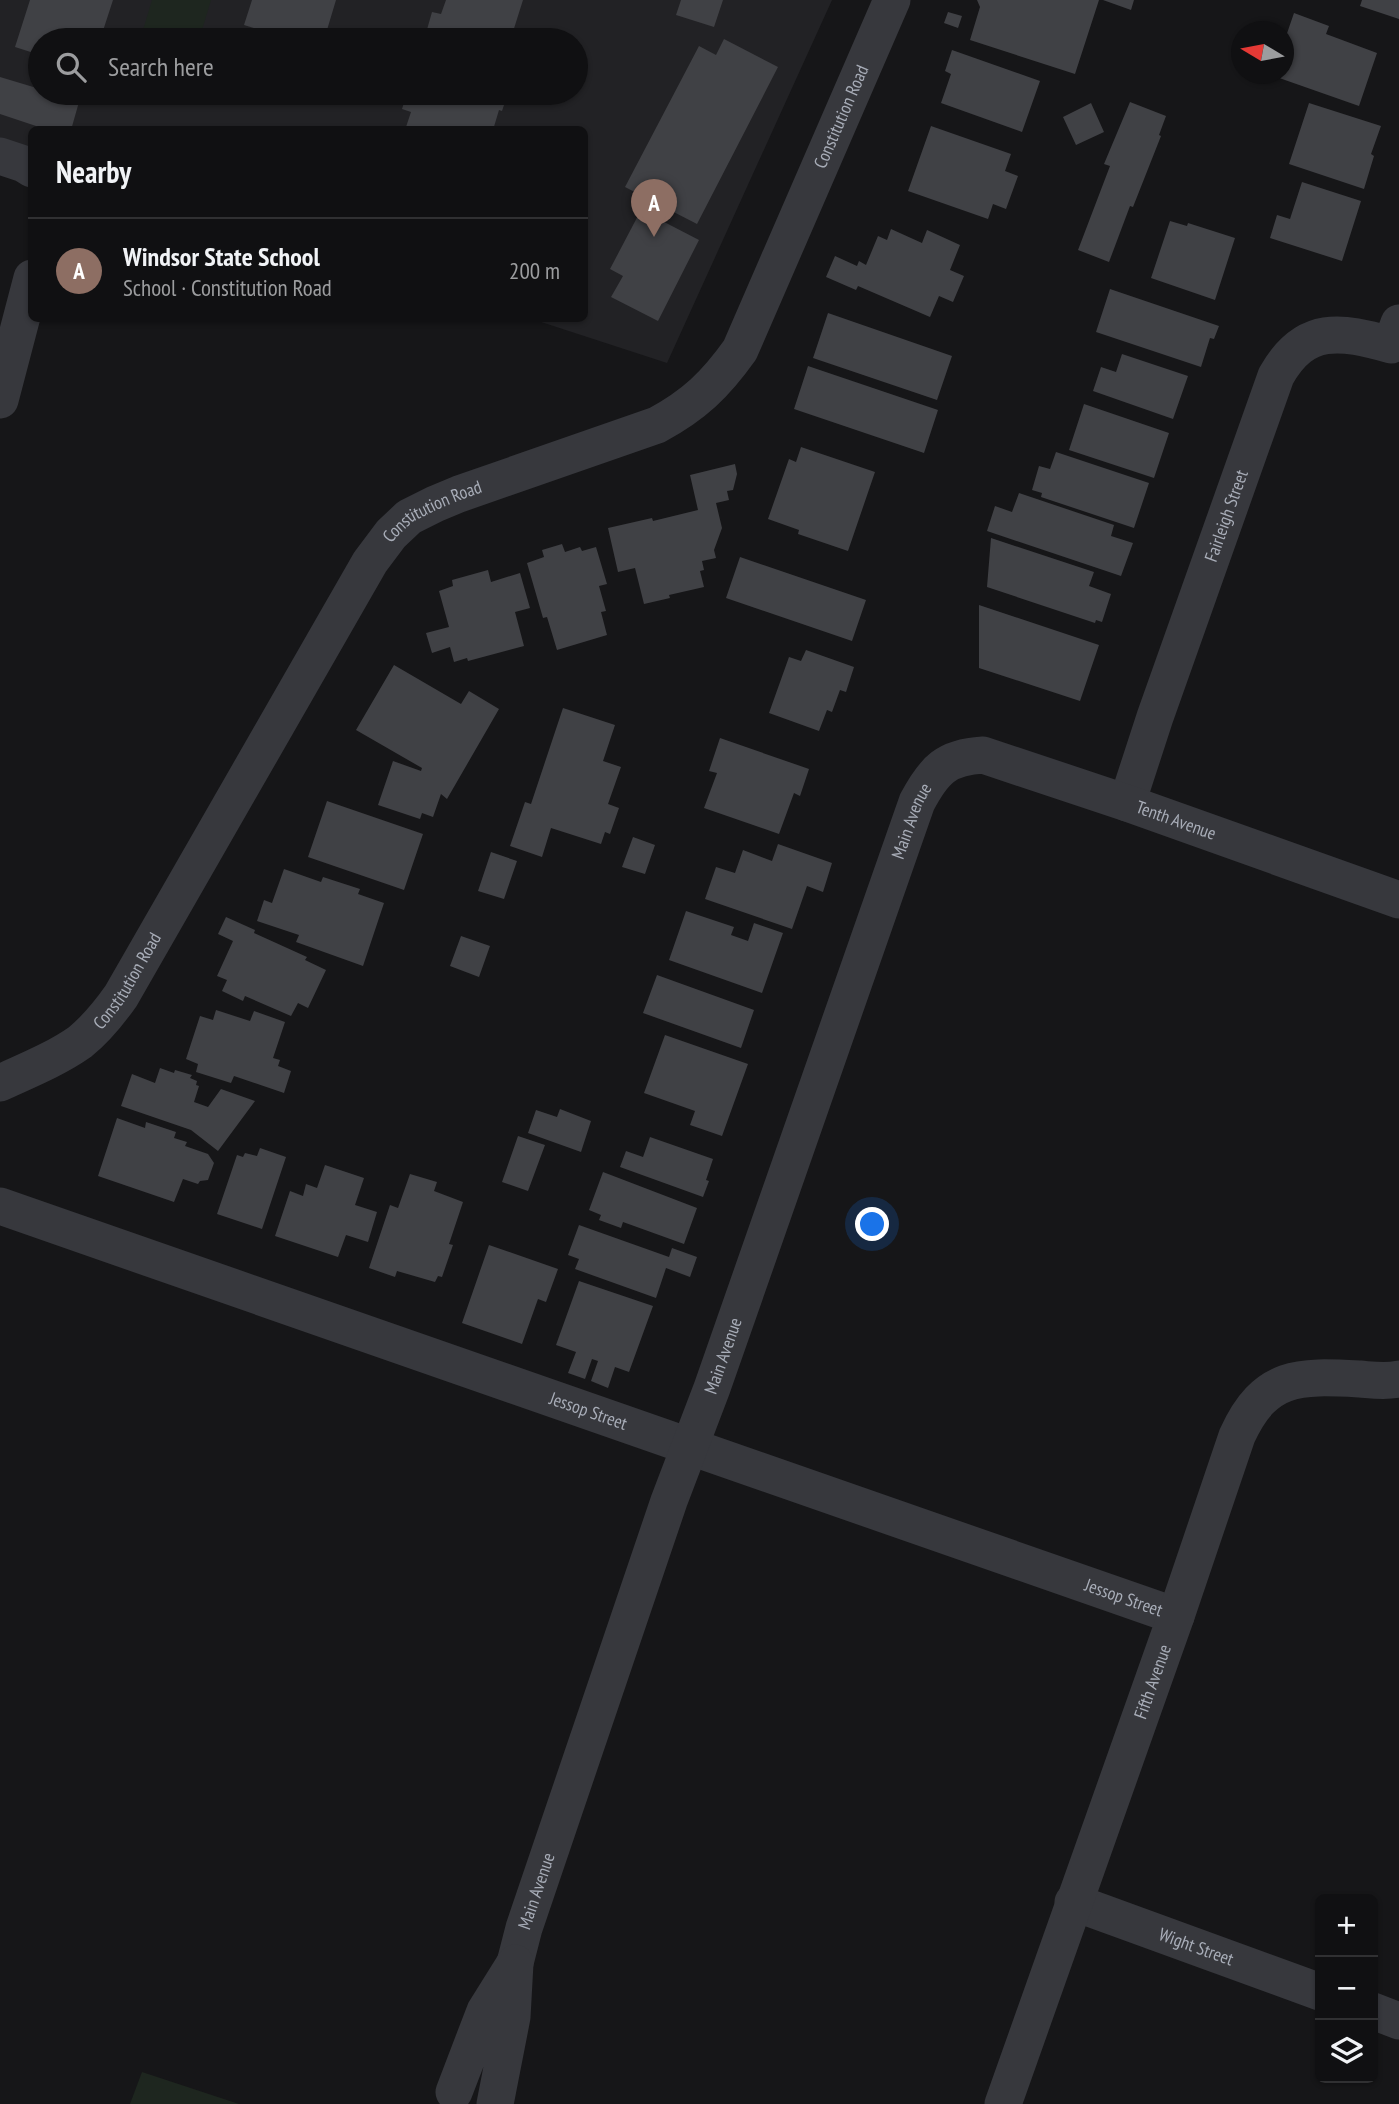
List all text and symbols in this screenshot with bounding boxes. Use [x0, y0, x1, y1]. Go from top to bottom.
north arrow [1231, 21, 1294, 84]
search box [28, 28, 588, 105]
icon: search [52, 48, 90, 86]
text: Search here [108, 50, 214, 83]
street label: Constitution Road [808, 61, 873, 172]
text: Nearby [56, 152, 131, 191]
pin: A [631, 179, 677, 237]
text: Windsor State School [123, 240, 320, 273]
text: A [73, 256, 85, 285]
text: 200 m [509, 256, 560, 285]
text: School · Constitution Road [123, 273, 332, 302]
street label: Fairleigh Street [1199, 467, 1253, 565]
street label: Constitution Road [377, 475, 484, 546]
street label: Main Avenue [886, 778, 936, 862]
street label: Tenth Avenue [1133, 795, 1219, 845]
street label: Constitution Road [88, 928, 166, 1034]
your location [855, 1207, 889, 1241]
street label: Main Avenue [699, 1314, 747, 1397]
street label: Jessop Street [546, 1386, 630, 1435]
street label: Jessop Street [1081, 1573, 1166, 1621]
street label: Fifth Avenue [1128, 1641, 1176, 1722]
street label: Main Avenue [512, 1850, 560, 1932]
map controls [1315, 1894, 1378, 2083]
button: + [1315, 1894, 1378, 1957]
street label: Wight Street [1156, 1922, 1237, 1971]
button: − [1315, 1957, 1378, 2020]
button: layers [1315, 2020, 1378, 2083]

